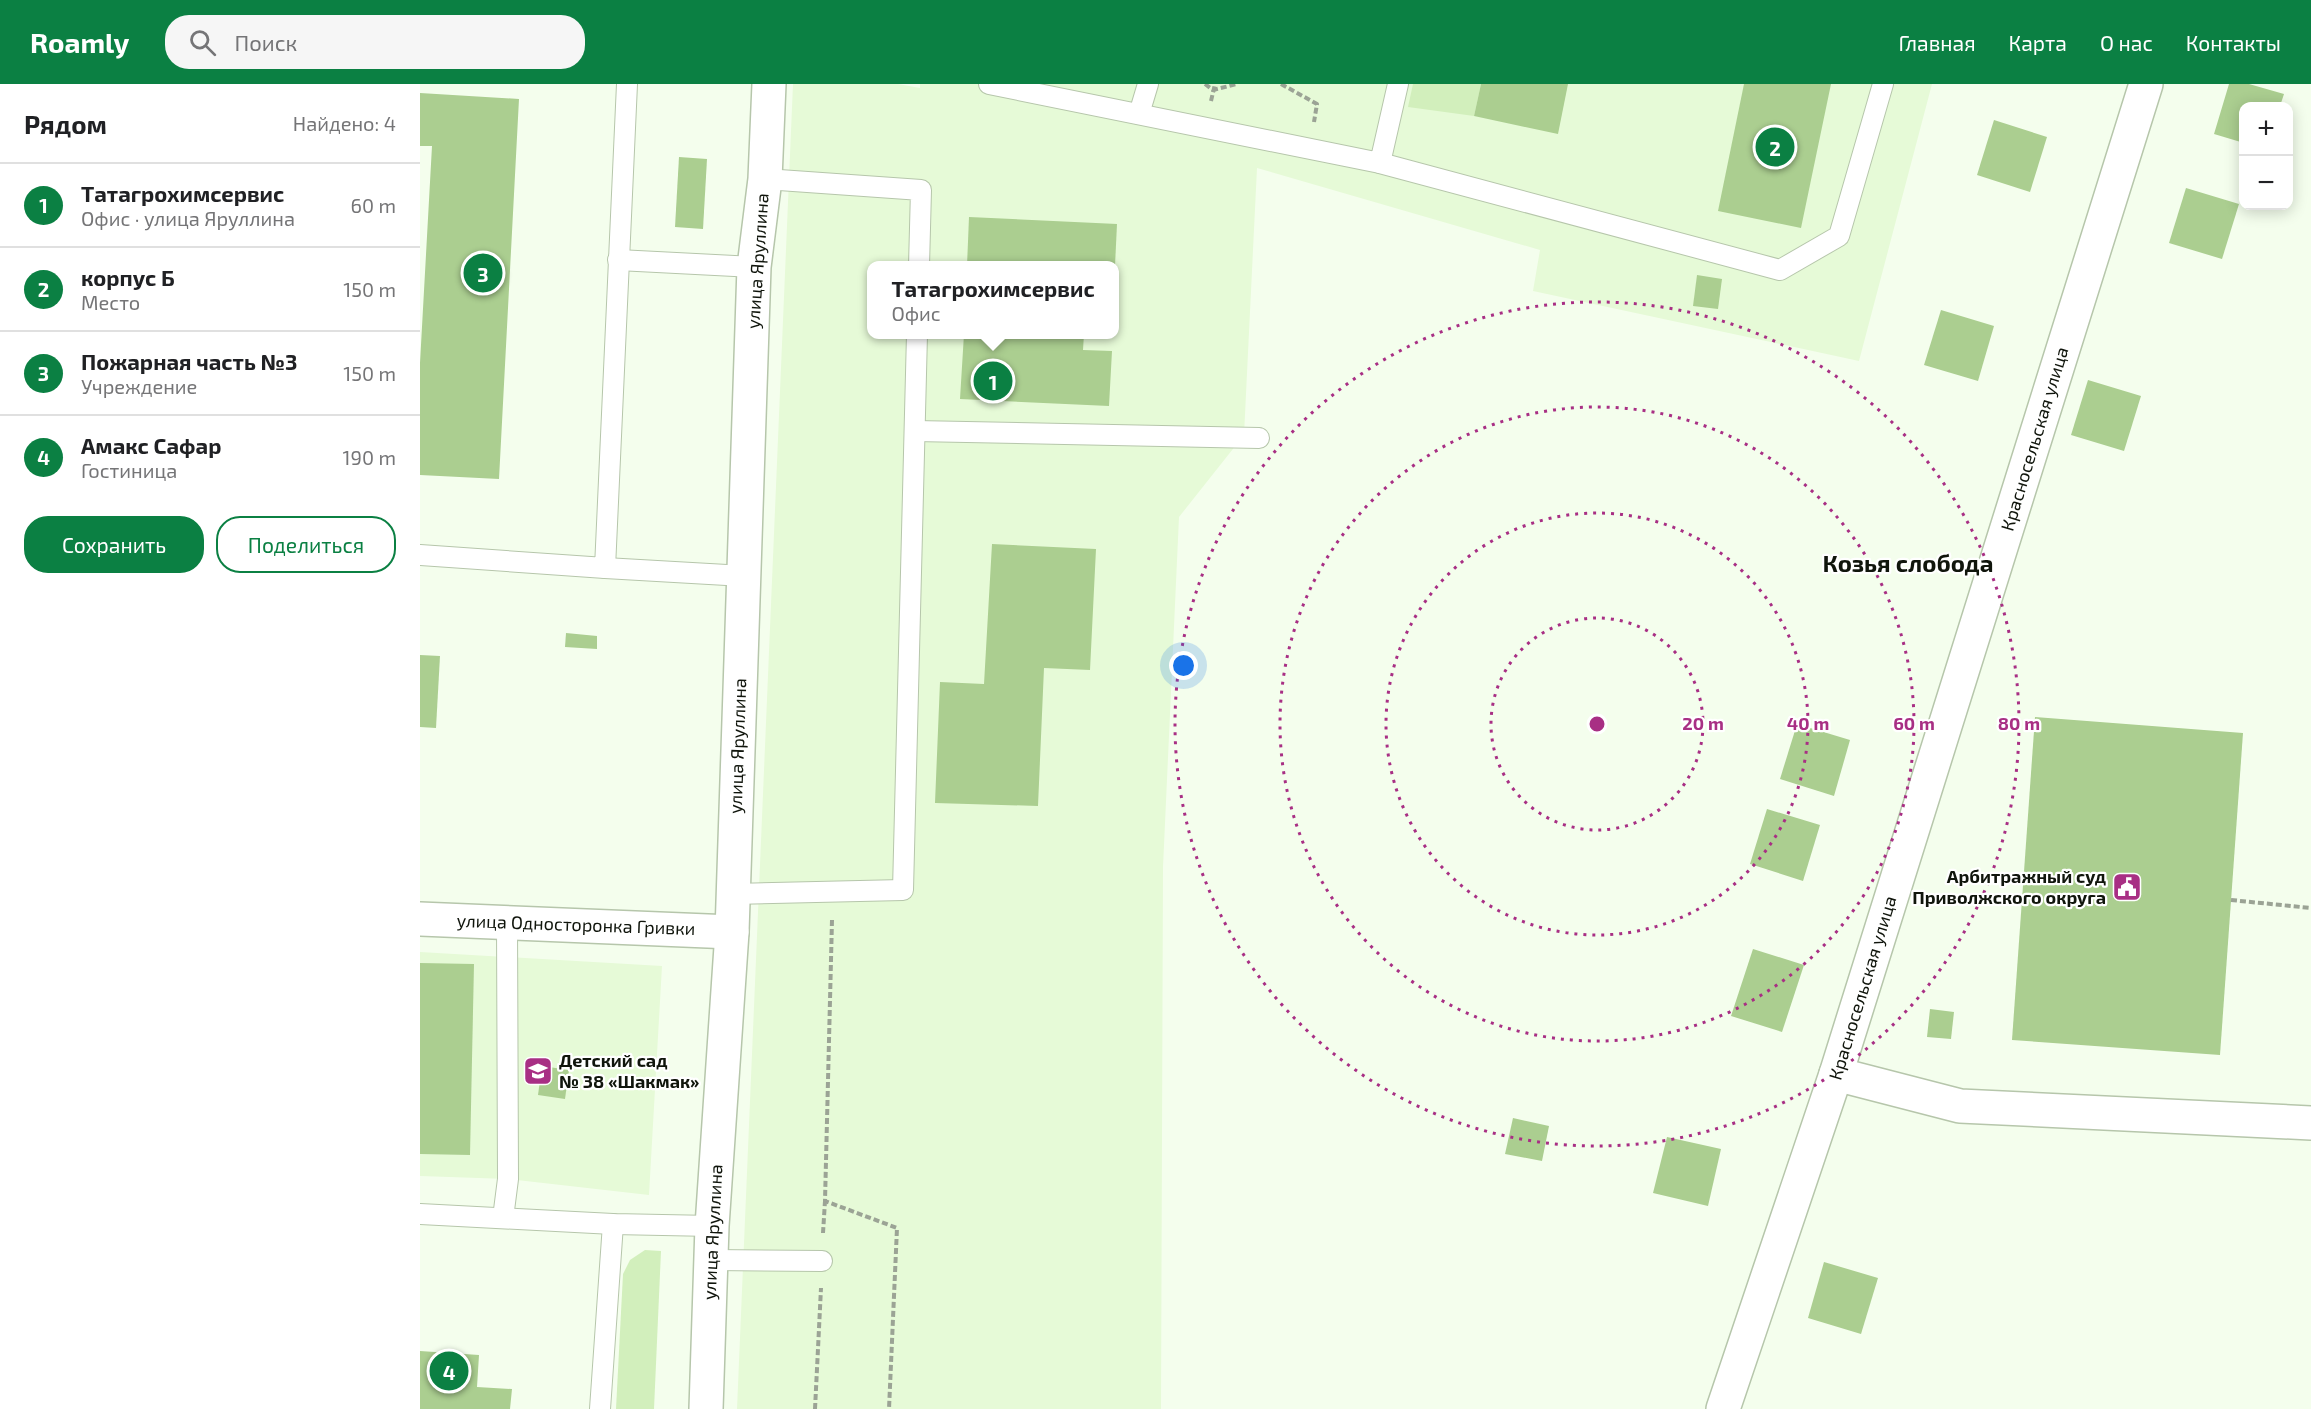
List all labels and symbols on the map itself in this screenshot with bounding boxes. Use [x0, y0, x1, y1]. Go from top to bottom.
pin: 2 [1756, 124, 1794, 170]
street label: улица Яруллина [741, 192, 773, 329]
pin: 3 [464, 250, 502, 296]
street label: Красносельская улица [1996, 344, 2073, 533]
pin: 1 [974, 358, 1012, 404]
district label: Козья слобода [1822, 548, 1994, 577]
your location [1169, 651, 1198, 680]
street label: улица Яруллина [724, 678, 750, 814]
text: 20 m [1682, 712, 1724, 734]
text: 40 m [1787, 712, 1829, 734]
text: 60 m [1893, 712, 1935, 734]
text: 80 m [1998, 712, 2040, 734]
centre of rings [1587, 714, 1607, 734]
place label: Арбитражный суд Приволжского округа [1912, 865, 2106, 908]
public building icon: Арбитражный суд Приволжского округа [2111, 871, 2143, 903]
street label: Красносельская улица [1824, 893, 1901, 1082]
street label: улица Односторонка Гривки [456, 909, 696, 939]
place label: Детский сад № 38 «Шакмак» [559, 1049, 699, 1092]
school or university icon: Детский сад № 38 «Шакмак» [522, 1055, 554, 1087]
street label: улица Яруллина [697, 1164, 727, 1300]
pin: 4 [429, 1348, 468, 1394]

